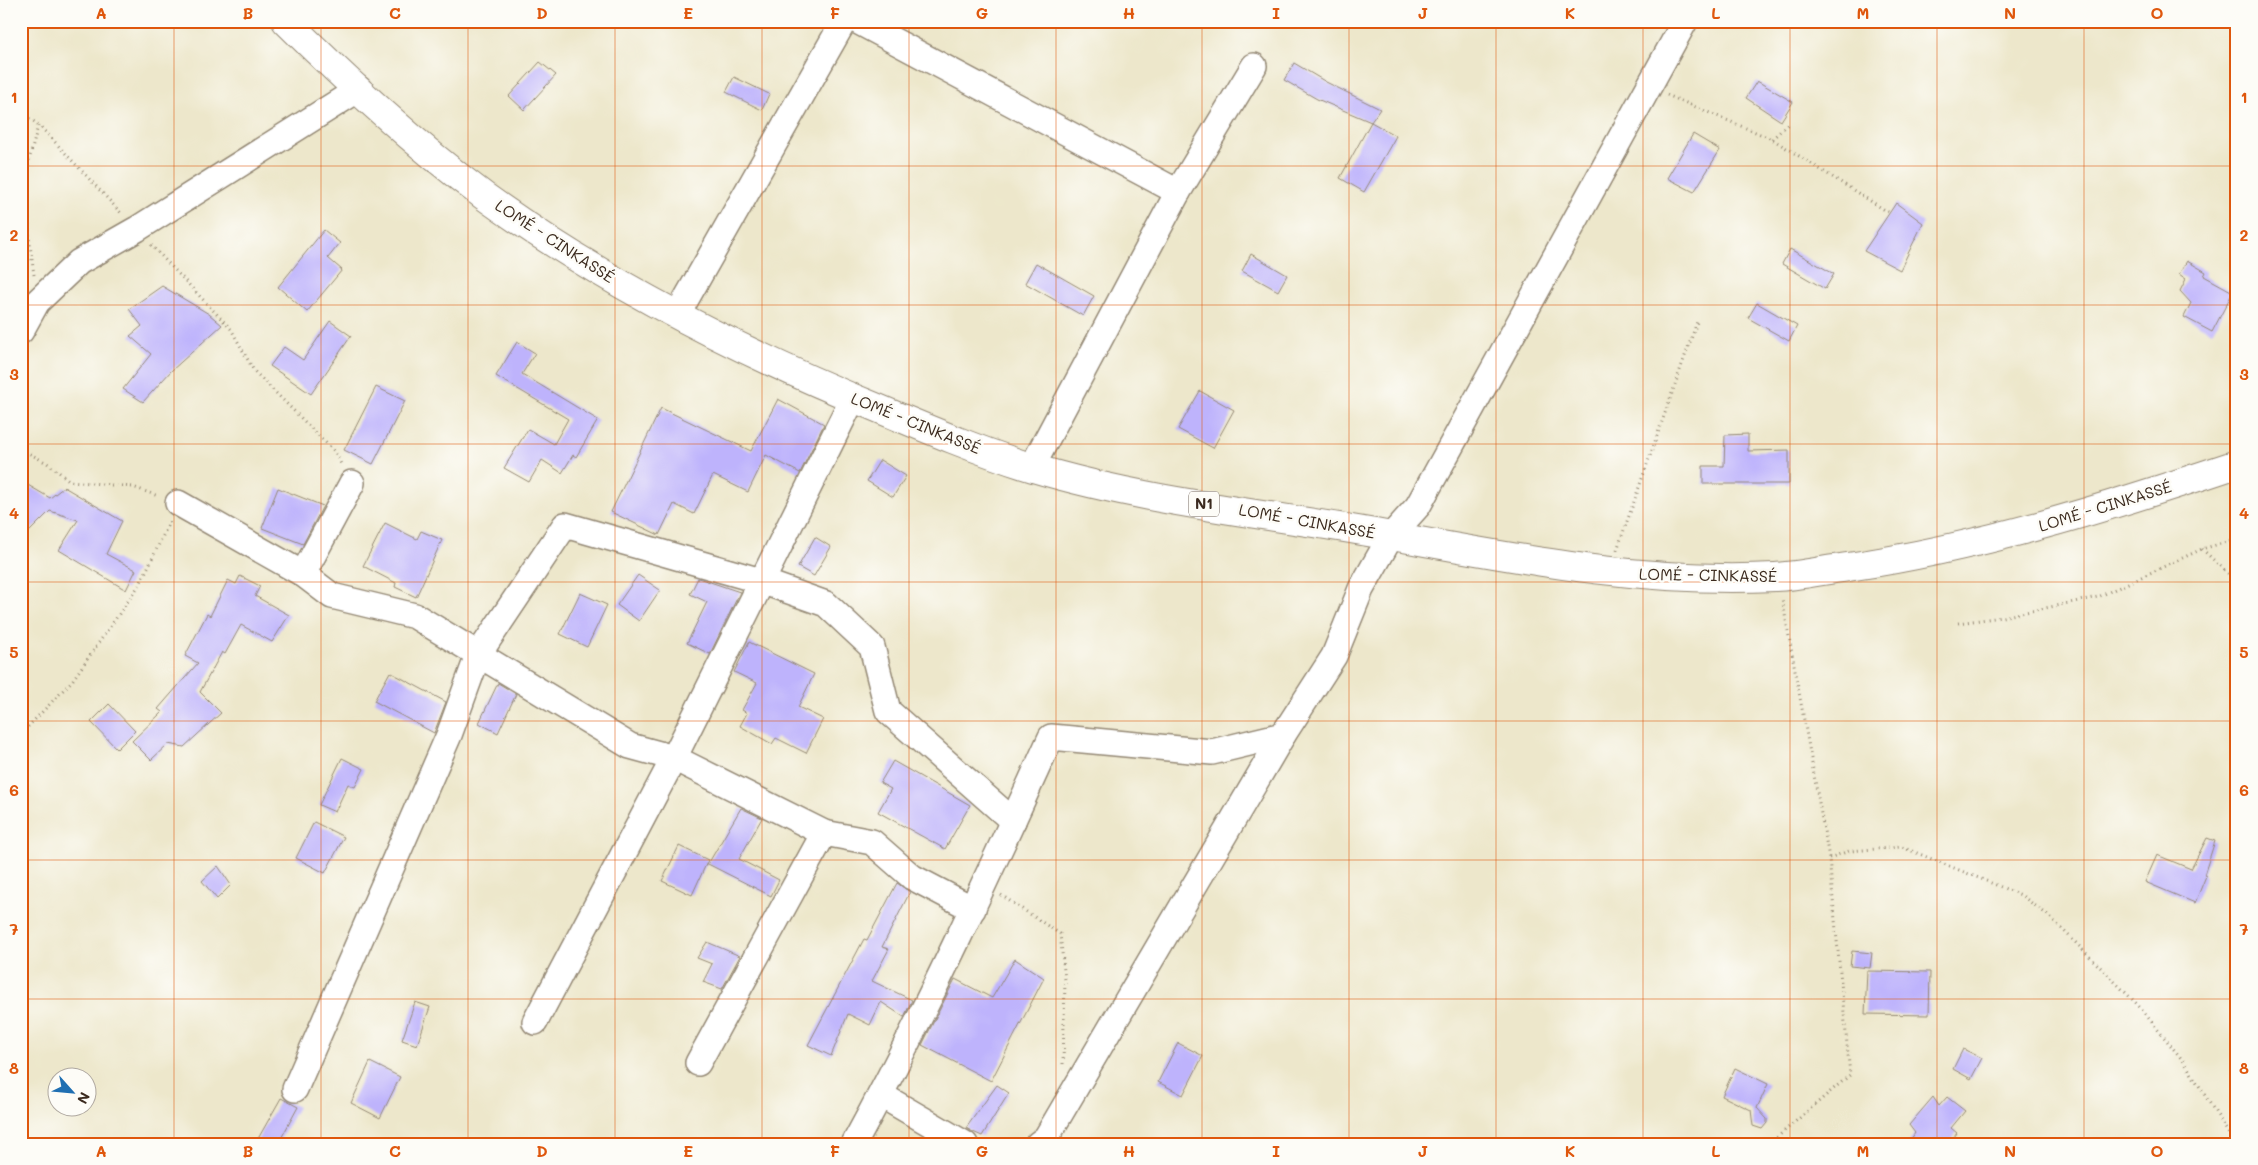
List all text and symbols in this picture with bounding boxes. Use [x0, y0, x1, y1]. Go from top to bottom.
text: A [95, 2, 107, 23]
text: B [243, 2, 253, 23]
text: C [389, 2, 401, 23]
text: D [536, 2, 548, 23]
text: E [683, 2, 693, 23]
text: F [830, 2, 840, 23]
text: G [976, 2, 988, 23]
text: H [1123, 2, 1135, 23]
text: I [1272, 2, 1280, 23]
text: J [1418, 2, 1428, 23]
text: K [1565, 2, 1575, 23]
text: L [1711, 2, 1721, 23]
text: M [1857, 2, 1869, 23]
text: N [2004, 2, 2016, 23]
text: O [2151, 2, 2164, 23]
text: 1 [10, 86, 18, 107]
text: 1 [2240, 86, 2248, 107]
street label: LOMÉ - CINKASSÉ [492, 194, 619, 287]
text: 2 [10, 224, 19, 245]
text: 2 [2240, 224, 2249, 245]
text: 3 [9, 363, 19, 384]
text: 3 [2239, 363, 2249, 384]
street label: LOMÉ - CINKASSÉ [848, 387, 984, 458]
street label: LOMÉ - CINKASSÉ [2036, 475, 2174, 536]
road number: N1 [1189, 492, 1219, 516]
street label: LOMÉ - CINKASSÉ [1237, 498, 1377, 543]
text: 4 [9, 502, 19, 523]
text: 4 [2239, 502, 2249, 523]
street label: LOMÉ - CINKASSÉ [1639, 563, 1777, 586]
text: 5 [9, 641, 19, 662]
text: 5 [2239, 641, 2249, 662]
text: 6 [9, 779, 19, 800]
text: 6 [2239, 779, 2249, 800]
text: 7 [10, 918, 19, 939]
text: 7 [2240, 918, 2249, 939]
text: 8 [9, 1057, 19, 1078]
text: 8 [2239, 1057, 2249, 1078]
north arrow [48, 1068, 98, 1118]
text: N [73, 1089, 95, 1107]
text: A [95, 1140, 107, 1161]
text: B [243, 1140, 253, 1161]
text: C [389, 1140, 401, 1161]
text: D [536, 1140, 548, 1161]
text: E [683, 1140, 693, 1161]
text: F [830, 1140, 840, 1161]
text: G [976, 1140, 988, 1161]
text: H [1123, 1140, 1135, 1161]
text: I [1272, 1140, 1280, 1161]
text: J [1418, 1140, 1428, 1161]
text: K [1565, 1140, 1575, 1161]
text: L [1711, 1140, 1721, 1161]
text: M [1857, 1140, 1869, 1161]
text: N [2004, 1140, 2016, 1161]
text: O [2151, 1140, 2164, 1161]

